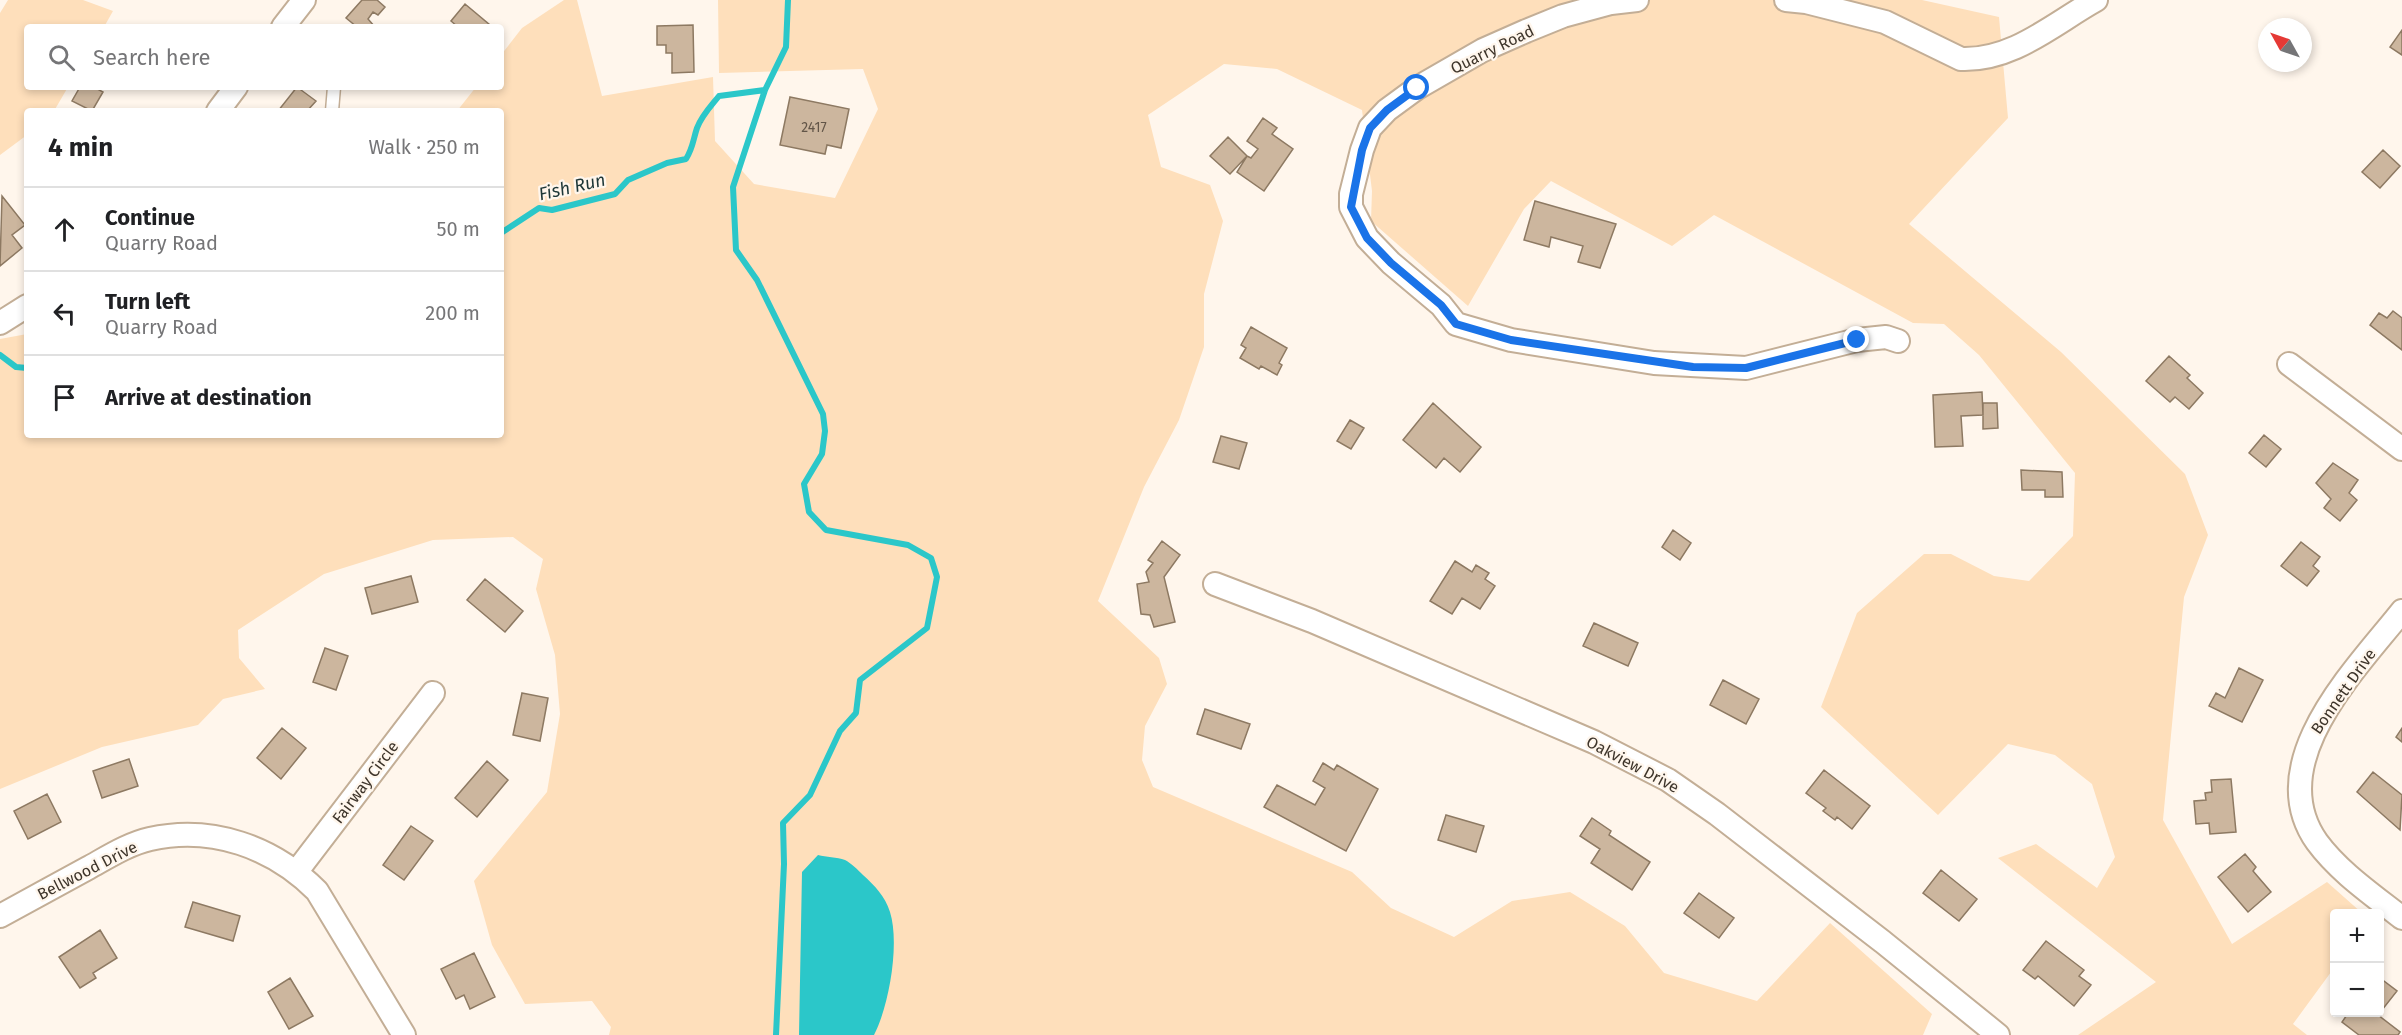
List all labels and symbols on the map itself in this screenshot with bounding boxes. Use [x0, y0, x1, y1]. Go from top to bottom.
north arrow [2258, 18, 2312, 72]
street label: Quarry Road [1447, 21, 1537, 78]
route start [1403, 74, 1429, 100]
house number: 2417 [801, 119, 827, 136]
water label: Fish Run [536, 169, 608, 205]
route end [1843, 326, 1869, 352]
street label: Bonnett Drive [2307, 645, 2380, 738]
street label: Oakview Drive [1583, 732, 1682, 797]
street label: Fairway Circle [328, 737, 403, 827]
street label: Bellwood Drive [34, 837, 140, 904]

